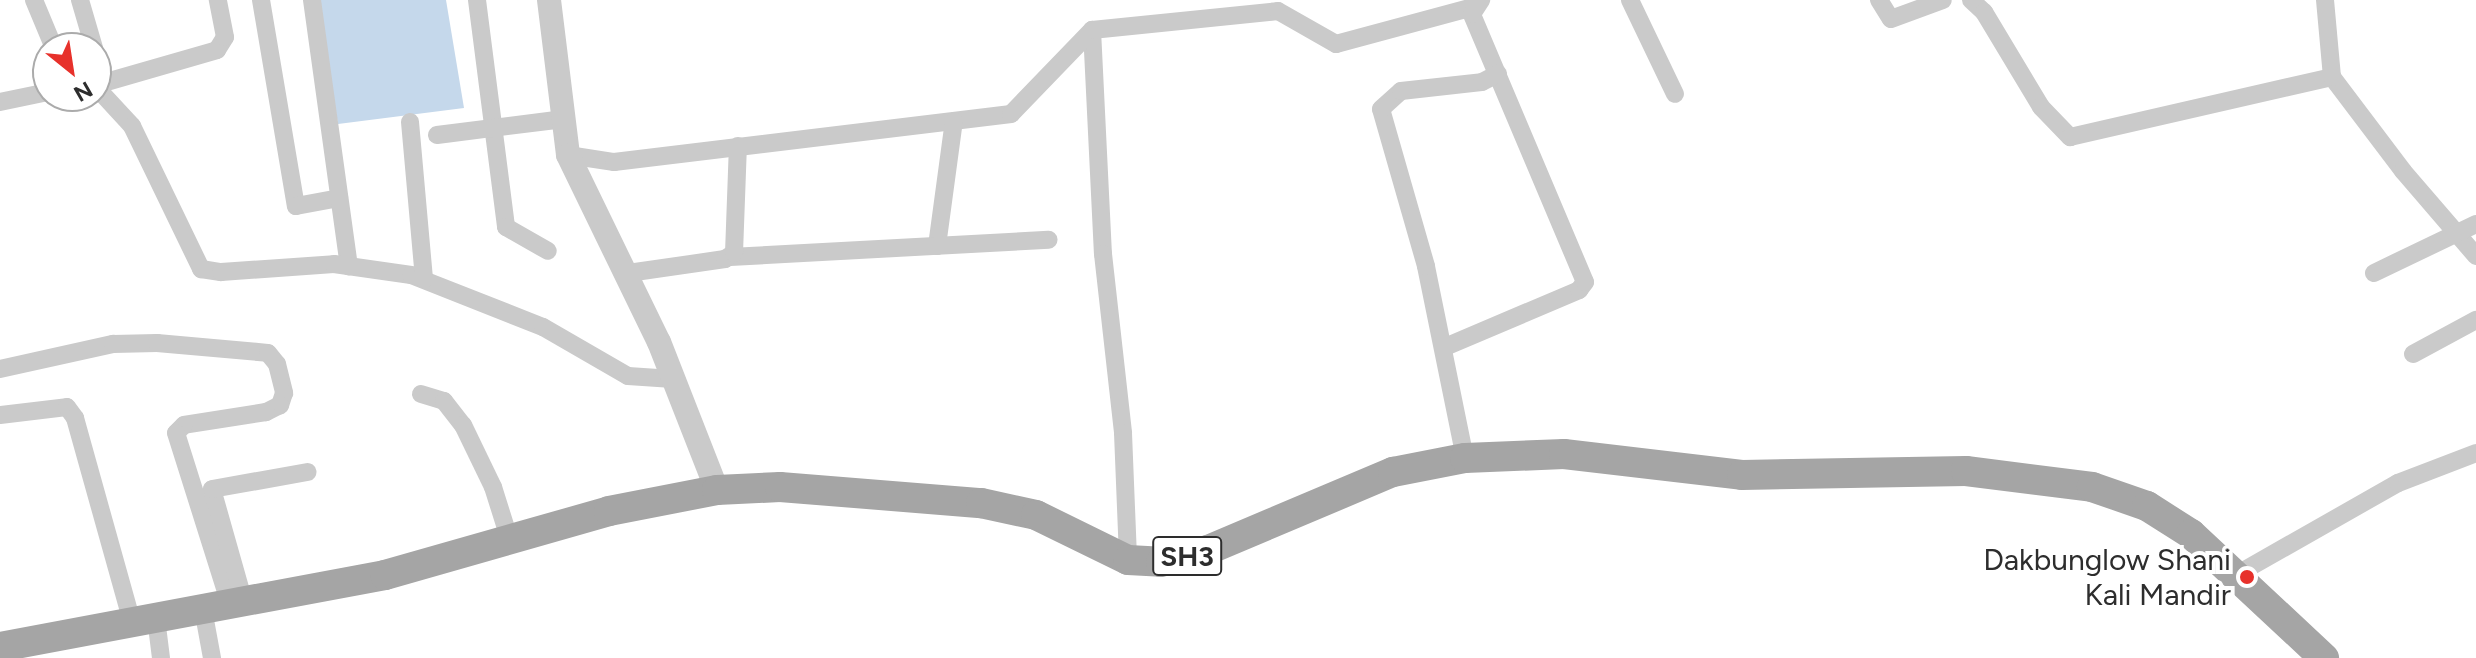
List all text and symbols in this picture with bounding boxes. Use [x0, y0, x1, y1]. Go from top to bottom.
north arrow [32, 32, 112, 112]
text: N [69, 76, 97, 107]
road number: SH3 [1151, 532, 1223, 580]
place label: Dakbunglow Shani Kali Mandir [1983, 542, 2231, 612]
marker: Dakbunglow Shani Kali Mandir [2238, 568, 2256, 586]

